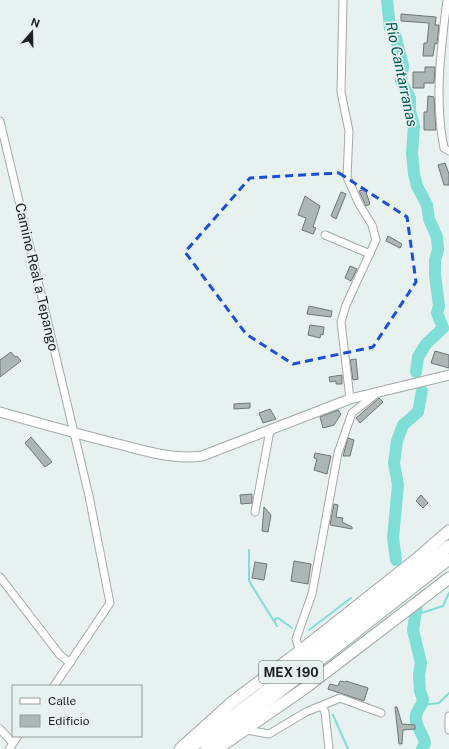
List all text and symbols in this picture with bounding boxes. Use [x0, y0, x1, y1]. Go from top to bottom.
north arrow [12, 12, 52, 52]
text: N [29, 15, 42, 30]
water label: Rio Cantarranas [383, 20, 421, 128]
street label: Camino Real a Tepango [12, 201, 62, 353]
road number: MEX 190 [259, 661, 323, 683]
legend [12, 685, 142, 737]
text: Calle [48, 694, 77, 708]
text: Edificio [48, 714, 90, 728]

